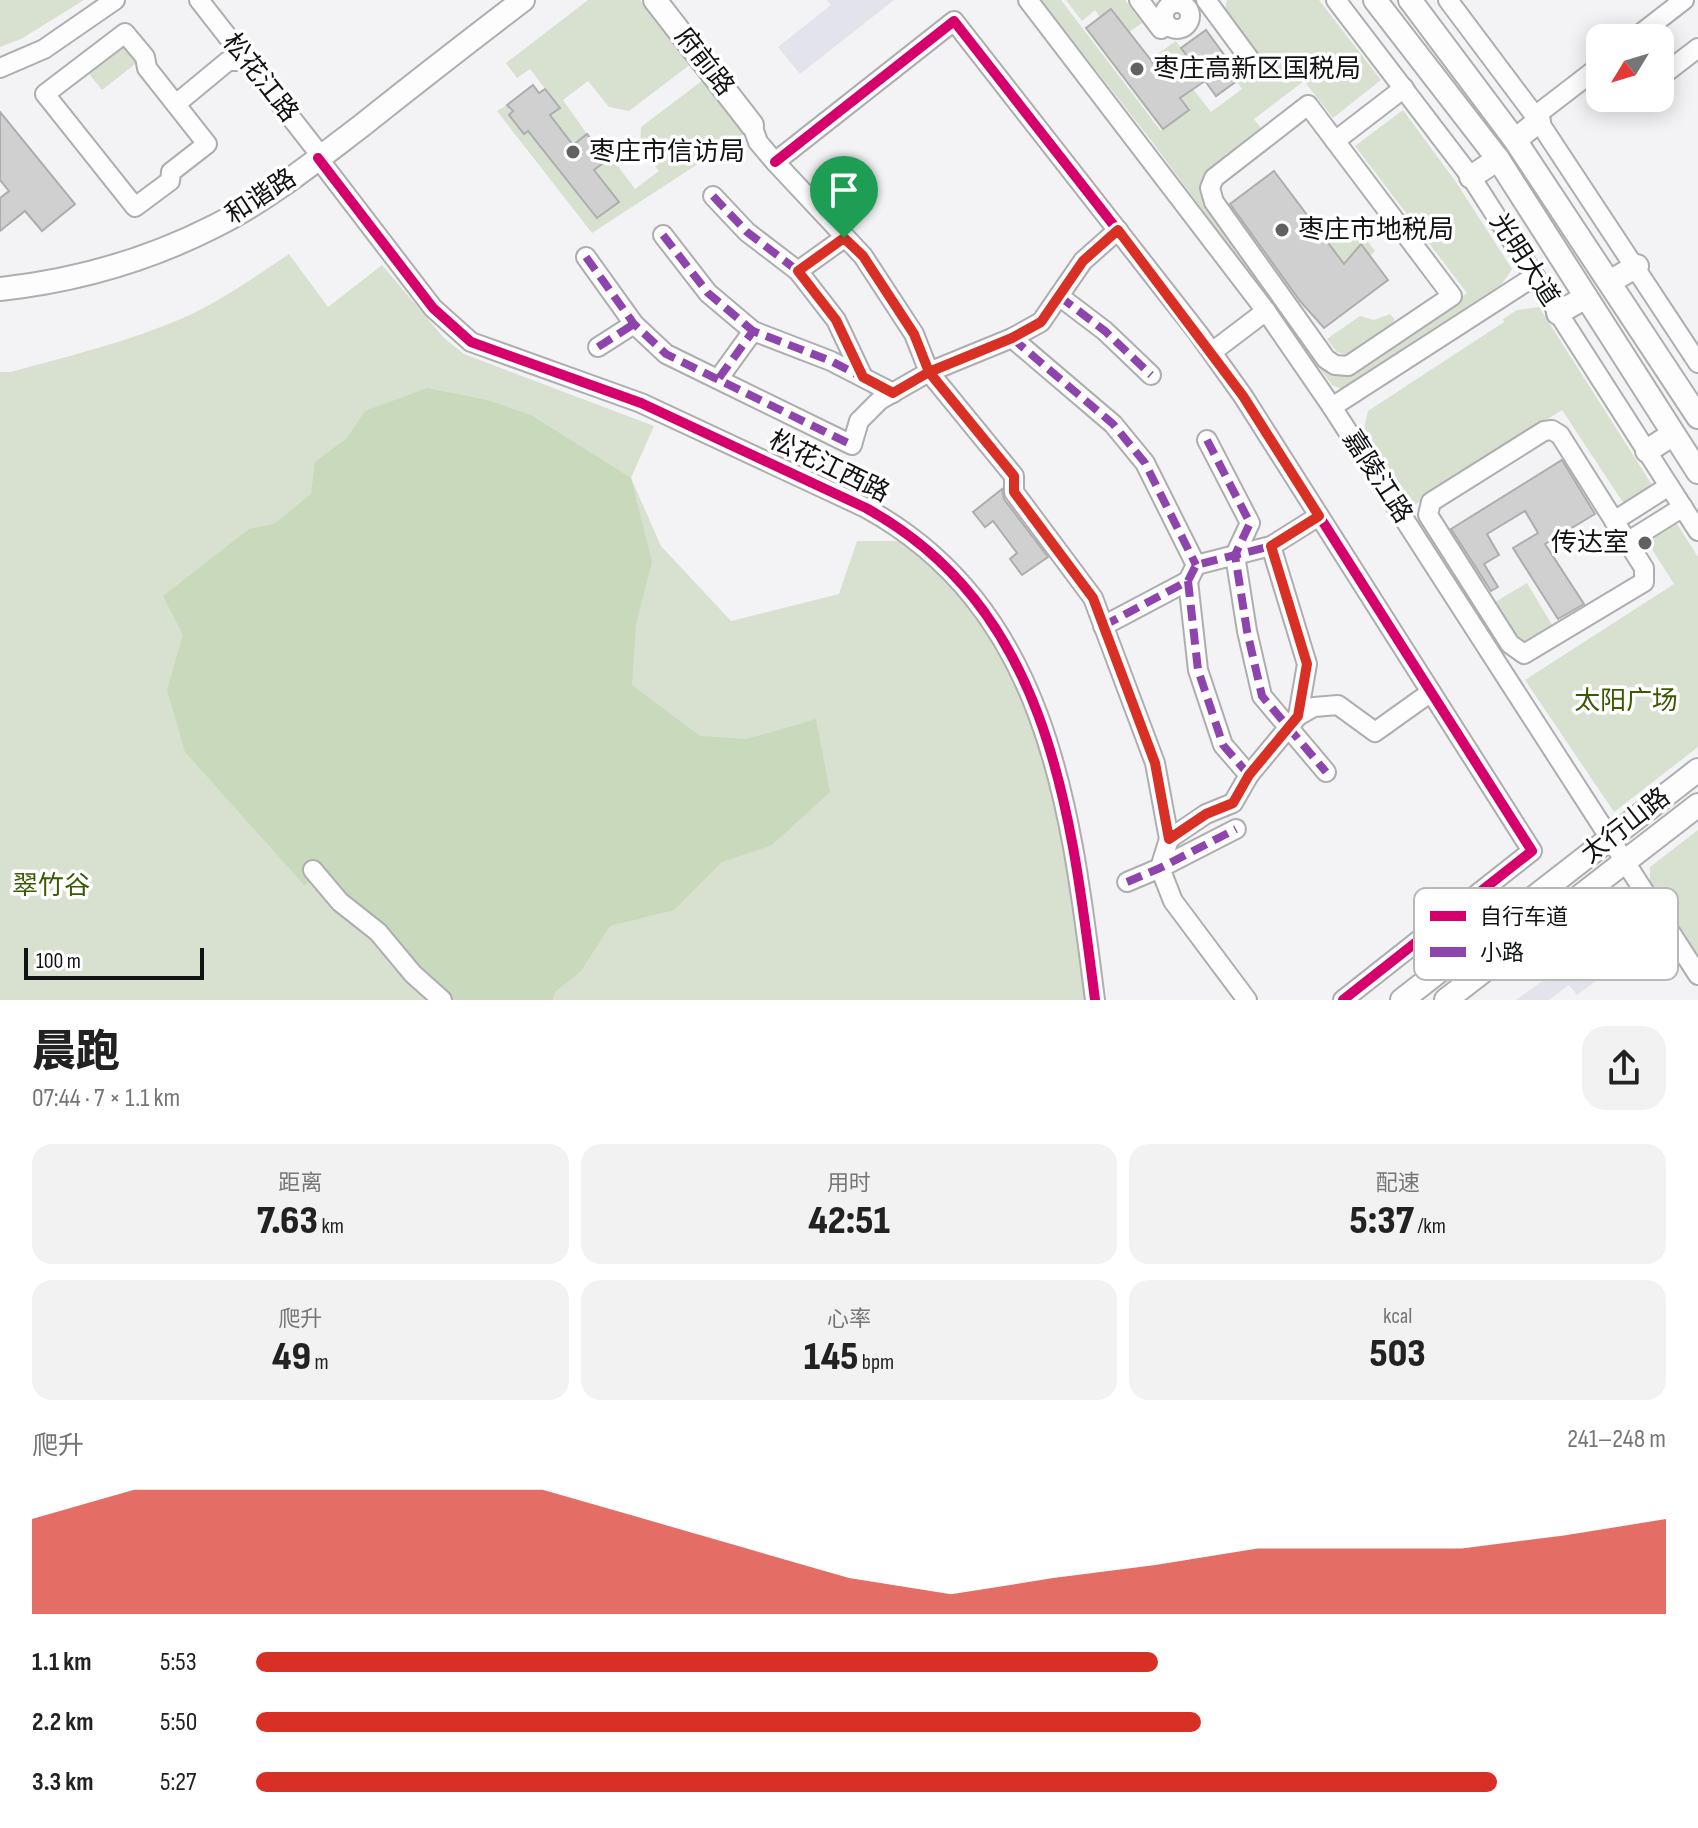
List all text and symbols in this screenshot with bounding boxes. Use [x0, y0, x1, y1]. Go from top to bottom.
street label: 府前路 [668, 22, 740, 102]
north arrow [1586, 24, 1674, 112]
map controls [1586, 24, 1674, 112]
street label: 松花江路 [216, 27, 304, 129]
place label: 枣庄高新区国税局 [1153, 54, 1361, 85]
marker: 枣庄高新区国税局 [1128, 60, 1146, 78]
place label: 枣庄市信访局 [589, 137, 745, 168]
marker: 枣庄市信访局 [564, 143, 582, 161]
pin [810, 156, 878, 238]
street label: 和谐路 [220, 163, 302, 231]
icon: arrive [822, 168, 866, 212]
street label: 光明大道 [1483, 208, 1565, 312]
place label: 枣庄市地税局 [1298, 215, 1454, 246]
marker: 枣庄市地税局 [1273, 221, 1291, 239]
street label: 松花江西路 [764, 425, 894, 509]
street label: 嘉陵江路 [1336, 425, 1418, 529]
place label: 传达室 [1551, 528, 1629, 559]
marker: 传达室 [1636, 534, 1654, 552]
park label: 太阳广场 [1574, 686, 1678, 717]
street label: 太行山路 [1575, 782, 1677, 870]
park label: 翠竹谷 [12, 871, 90, 902]
legend [1414, 888, 1678, 980]
text: 自行车道 [1480, 904, 1568, 931]
text: 小路 [1480, 940, 1524, 967]
scale bar [24, 944, 204, 980]
text: 100 m [36, 948, 81, 975]
text: 晨跑 [32, 1026, 120, 1079]
button: share [1582, 1026, 1666, 1110]
text: 07:44 · 7 × 1.1 km [32, 1083, 180, 1114]
text: 距离 [278, 1170, 322, 1197]
text: 用时 [827, 1170, 871, 1197]
text: 配速 [1376, 1170, 1420, 1197]
text: 7.63 [257, 1197, 318, 1245]
text: 42:51 [808, 1197, 890, 1245]
text: 5:37 [1349, 1197, 1414, 1245]
text: km [318, 1213, 344, 1240]
text: /km [1414, 1213, 1446, 1240]
text: kcal [1383, 1303, 1412, 1330]
text: 爬升 [278, 1306, 322, 1333]
text: 心率 [827, 1306, 871, 1333]
text: 503 [1370, 1330, 1426, 1378]
text: 49 [272, 1333, 311, 1381]
text: 145 [804, 1333, 858, 1381]
text: m [311, 1349, 329, 1376]
text: bpm [858, 1349, 894, 1376]
text: 241–248 m [1567, 1424, 1666, 1455]
text: 爬升 [32, 1431, 84, 1462]
text: 1.1 km [32, 1647, 91, 1678]
text: 5:53 [160, 1647, 197, 1678]
text: 2.2 km [32, 1707, 94, 1738]
text: 5:50 [160, 1707, 197, 1738]
text: 3.3 km [32, 1767, 94, 1798]
text: 5:27 [160, 1767, 196, 1798]

